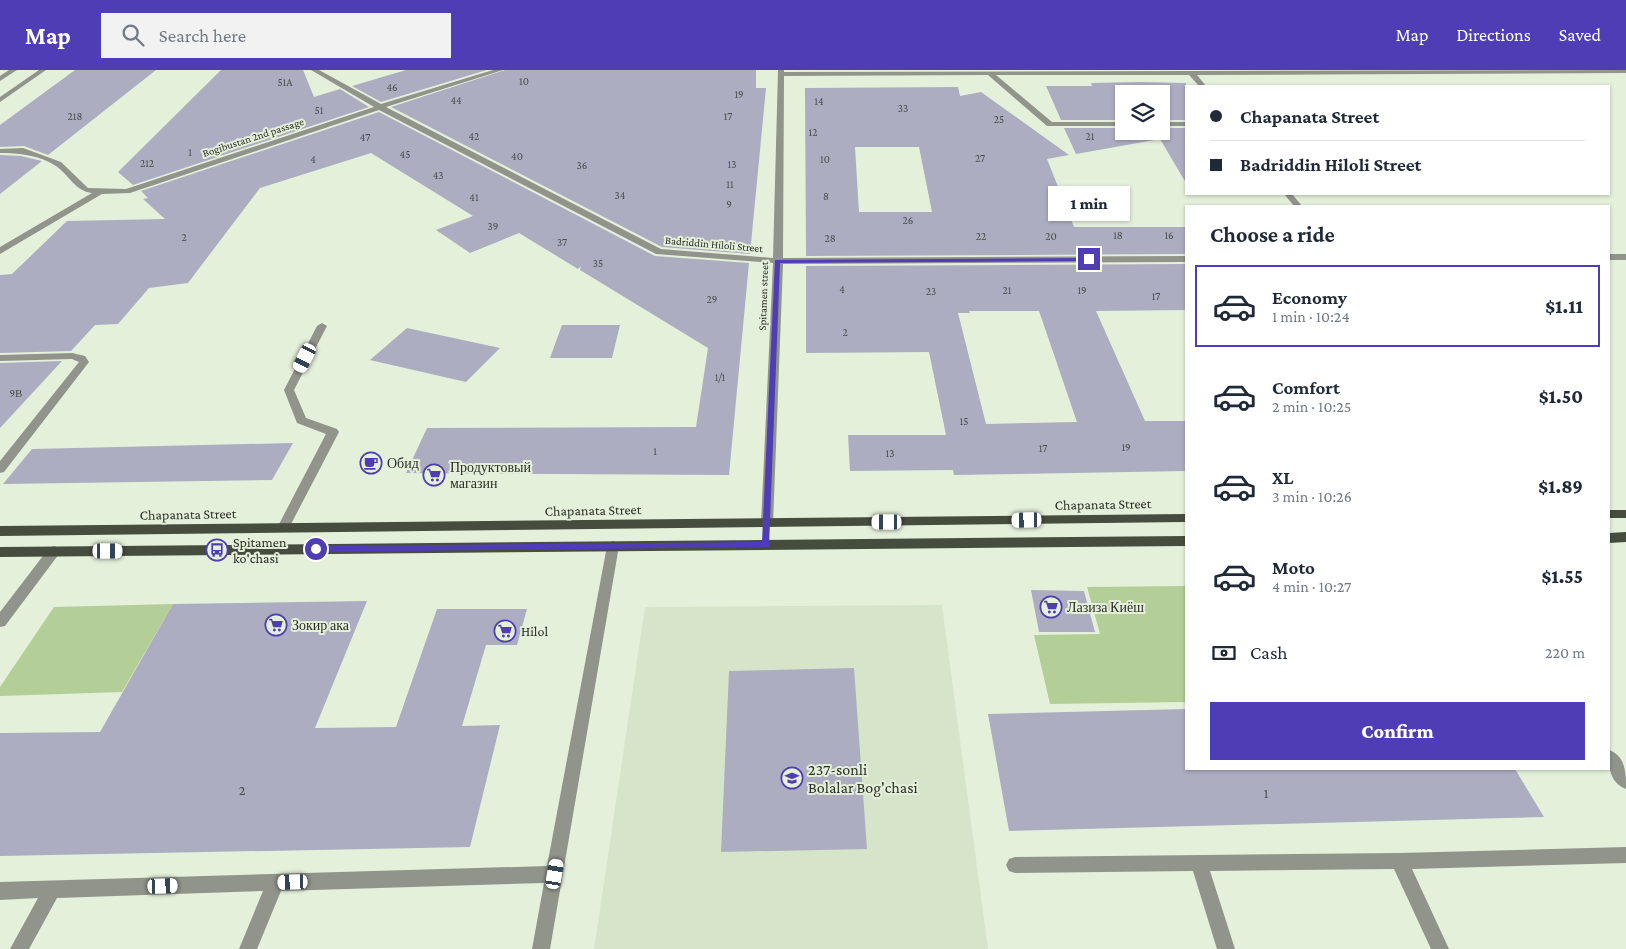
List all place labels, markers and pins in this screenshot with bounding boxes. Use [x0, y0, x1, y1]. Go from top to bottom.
cafe icon: Обид [359, 451, 383, 475]
place label: Обид [387, 455, 419, 471]
place label: Продуктовый магазин [450, 459, 531, 491]
supermarket icon: Продуктовый магазин [422, 463, 446, 487]
place label: Spitamen ko'chasi [233, 534, 287, 566]
bus stop icon: Spitamen ko'chasi [205, 538, 229, 562]
supermarket icon: Лазиза Киёш [1039, 595, 1063, 619]
place label: Лазиза Киёш [1067, 599, 1144, 615]
supermarket icon: Зокир ака [264, 613, 288, 637]
place label: Зокир ака [292, 617, 350, 633]
supermarket icon: Hilol [493, 619, 517, 643]
place label: Hilol [521, 623, 548, 639]
place label: 237-sonli Bolalar Bog'chasi [808, 761, 918, 797]
school or university icon: 237-sonli Bolalar Bog'chasi [780, 766, 804, 790]

